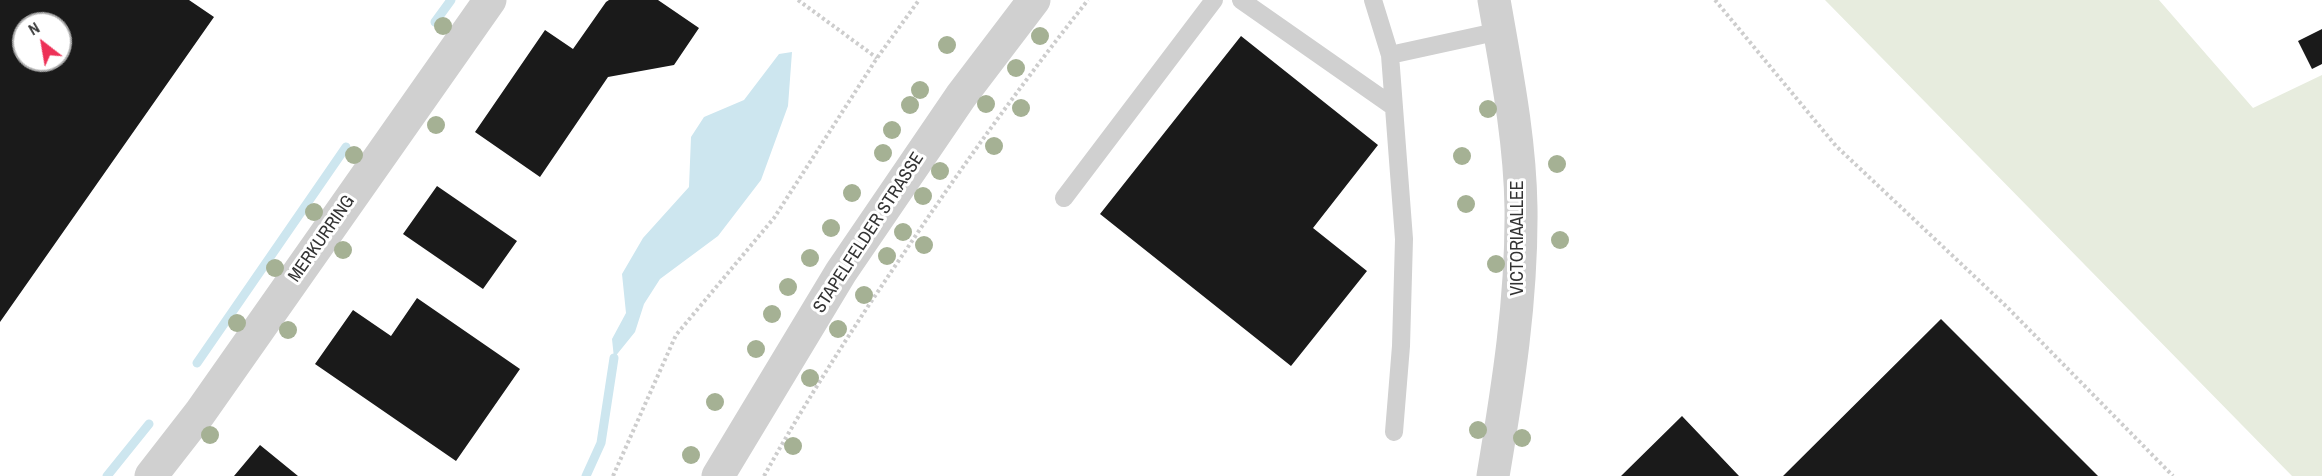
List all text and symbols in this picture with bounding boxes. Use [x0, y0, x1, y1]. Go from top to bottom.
north arrow [12, 12, 72, 72]
text: N [24, 16, 43, 40]
street label: STAPELFELDER STRASSE [809, 149, 929, 317]
street label: VICTORIAALLEE [1507, 180, 1529, 296]
street label: MERKURRING [284, 191, 360, 287]

